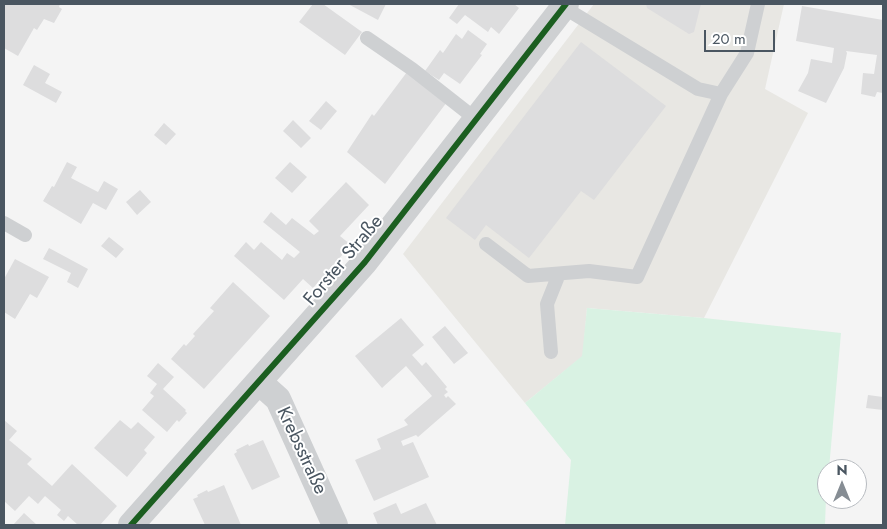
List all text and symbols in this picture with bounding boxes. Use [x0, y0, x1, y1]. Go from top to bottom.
scale bar [707, 20, 778, 52]
text: 20 m [712, 28, 746, 50]
street label: Forster Straße [300, 211, 388, 311]
street label: Krebsstraße [271, 404, 331, 498]
north arrow [817, 459, 867, 509]
text: N [836, 460, 848, 480]

